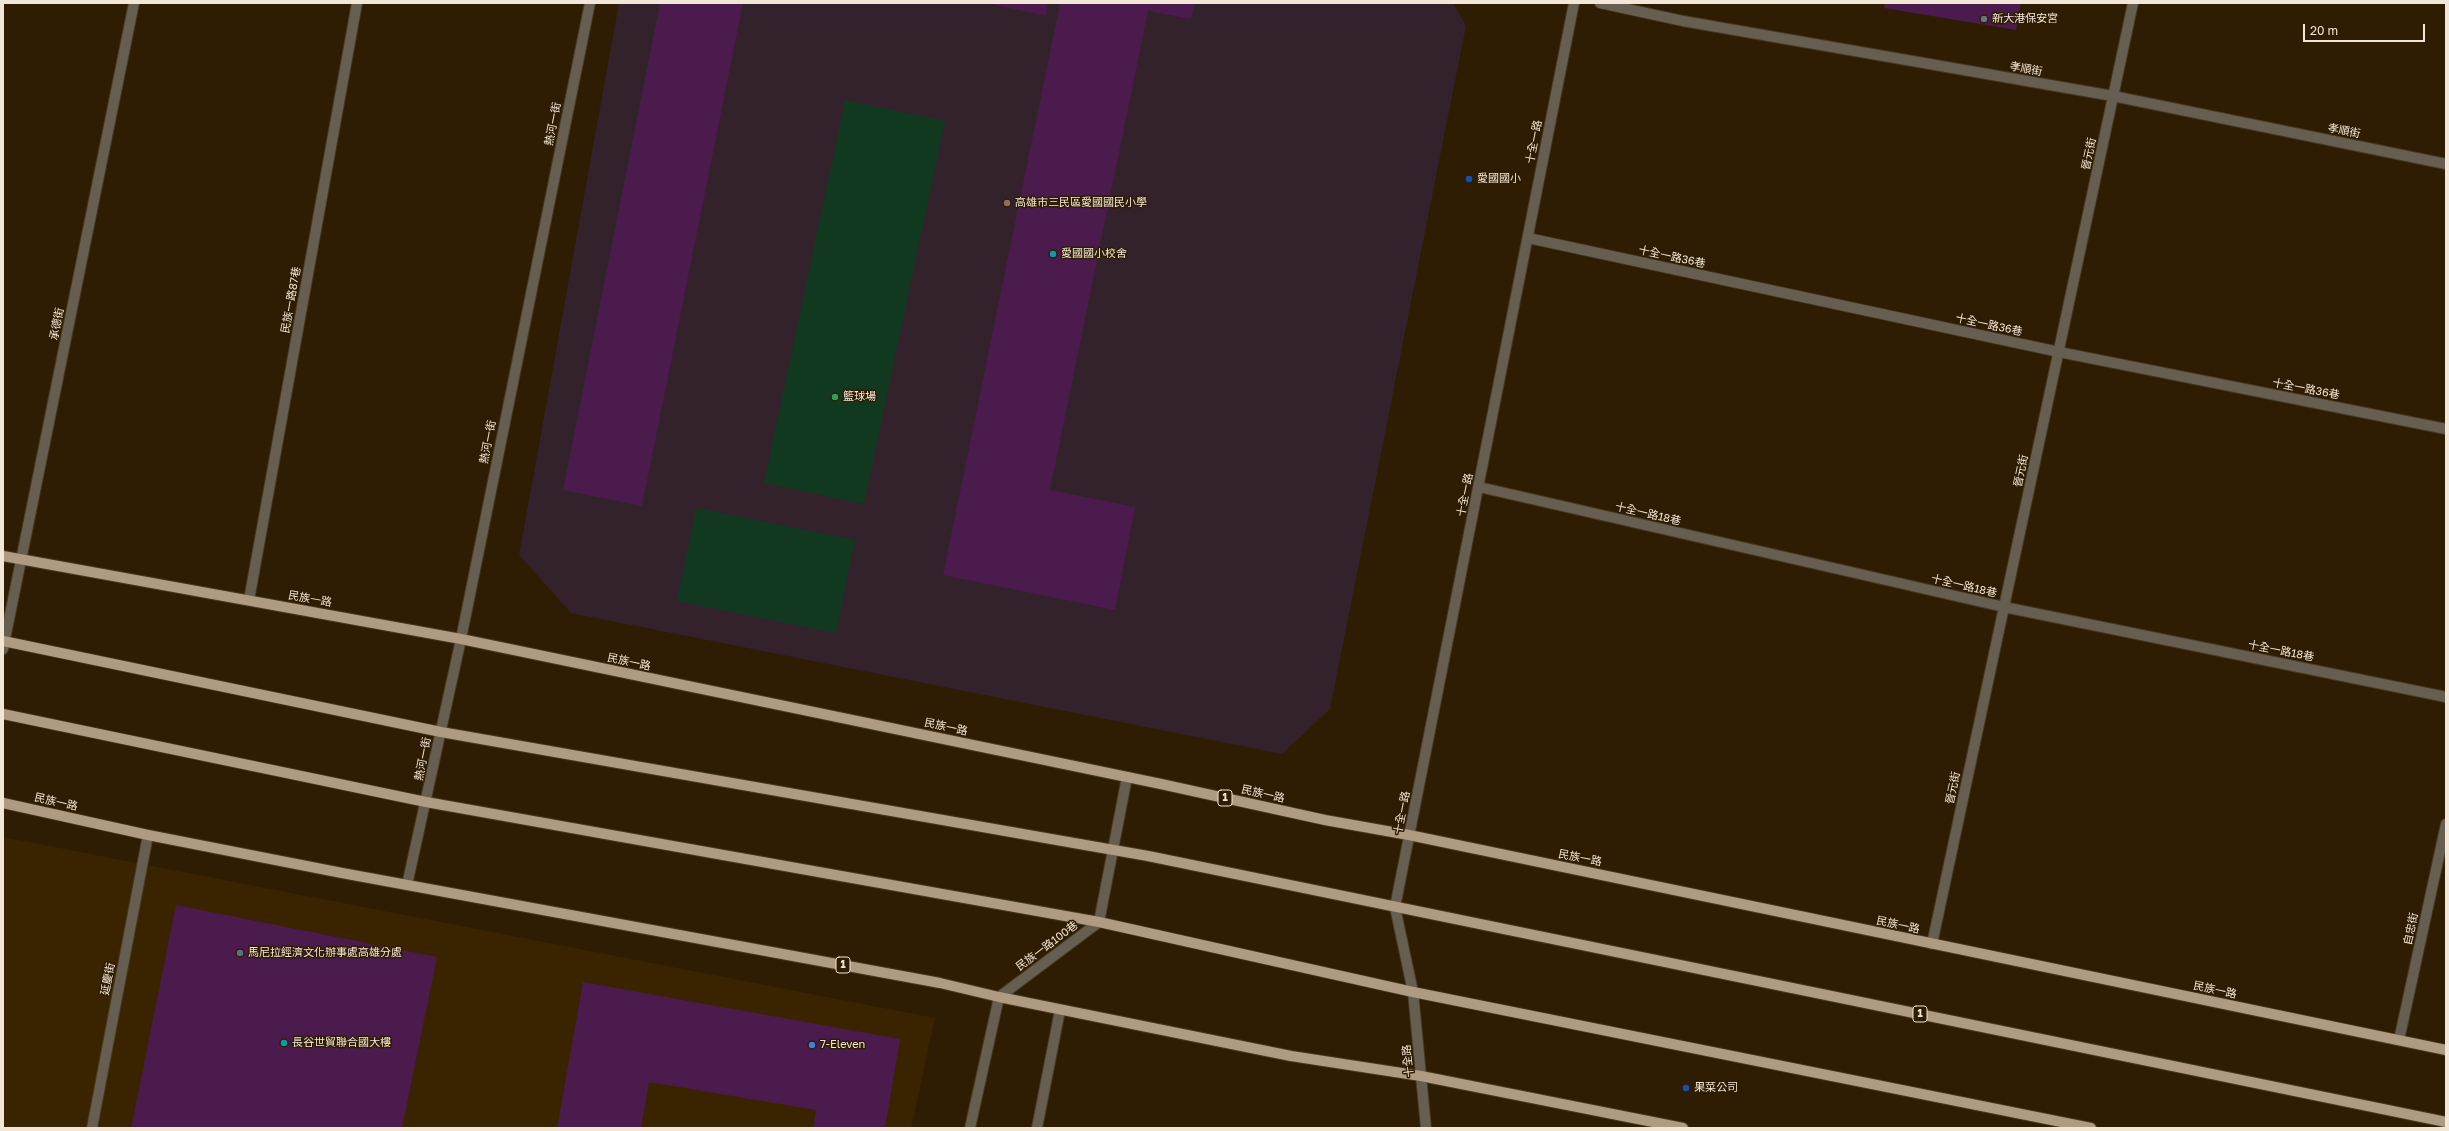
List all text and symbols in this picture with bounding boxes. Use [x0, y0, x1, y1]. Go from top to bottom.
place label: 新大港保安宮 [1992, 12, 2058, 26]
marker: 新大港保安宮 [1979, 14, 1989, 24]
scale bar [2305, 16, 2427, 42]
text: 20 m [2310, 23, 2338, 38]
street label: 孝順街 [2009, 60, 2043, 78]
street label: 熱河一街 [542, 101, 564, 147]
street label: 十全一路 [1523, 119, 1545, 165]
street label: 孝順街 [2327, 121, 2361, 141]
street label: 晉元街 [2079, 136, 2099, 172]
place label: 愛國國小 [1477, 172, 1521, 186]
marker: 愛國國小 [1464, 174, 1474, 184]
place label: 高雄市三民區愛國國民小學 [1015, 196, 1147, 210]
marker: 高雄市三民區愛國國民小學 [1002, 198, 1012, 208]
street label: 十全一路36巷 [1637, 243, 1707, 271]
place label: 愛國國小校舍 [1061, 247, 1127, 261]
marker: 愛國國小校舍 [1048, 249, 1058, 259]
street label: 民族一路87巷 [279, 266, 303, 334]
street label: 承德街 [47, 307, 67, 341]
street label: 十全一路36巷 [1954, 311, 2024, 339]
street label: 十全一路36巷 [2271, 376, 2341, 402]
place label: 籃球場 [843, 390, 876, 404]
marker: 籃球場 [830, 392, 840, 402]
street label: 熱河一街 [477, 419, 499, 465]
street label: 晉元街 [2011, 453, 2031, 489]
street label: 十全一路 [1454, 472, 1476, 518]
street label: 十全一路18巷 [1614, 500, 1682, 528]
street label: 十全一路18巷 [1930, 572, 1998, 600]
street label: 民族一路 [287, 589, 333, 609]
street label: 十全一路18巷 [2247, 638, 2315, 664]
street label: 民族一路 [606, 651, 652, 673]
street label: 民族一路 [923, 716, 969, 738]
street label: 熱河一街 [412, 736, 434, 782]
street label: 晉元街 [1943, 770, 1963, 806]
street label: 民族一路 [1240, 783, 1286, 805]
road number: 1 [1218, 790, 1232, 806]
street label: 十全一路 [1391, 790, 1413, 836]
street label: 民族一路 [33, 791, 79, 813]
street label: 民族一路 [1557, 847, 1603, 869]
street label: 自忠街 [2401, 911, 2421, 947]
street label: 民族一路 [1875, 914, 1921, 936]
street label: 民族一路100巷 [1013, 918, 1081, 974]
place label: 馬尼拉經濟文化辦事處高雄分處 [248, 946, 402, 960]
marker: 馬尼拉經濟文化辦事處高雄分處 [235, 948, 245, 958]
road number: 1 [836, 957, 850, 973]
street label: 延慶街 [98, 962, 118, 996]
street label: 民族一路 [2192, 979, 2238, 1001]
road number: 1 [1913, 1006, 1927, 1022]
place label: 長谷世貿聯合國大樓 [292, 1036, 391, 1050]
marker: 長谷世貿聯合國大樓 [279, 1038, 289, 1048]
place label: 7-Eleven [820, 1038, 865, 1052]
marker: 7-Eleven [807, 1040, 817, 1050]
street label: 十全路 [1400, 1044, 1416, 1078]
place label: 果菜公司 [1694, 1081, 1738, 1095]
marker: 果菜公司 [1681, 1083, 1691, 1093]

